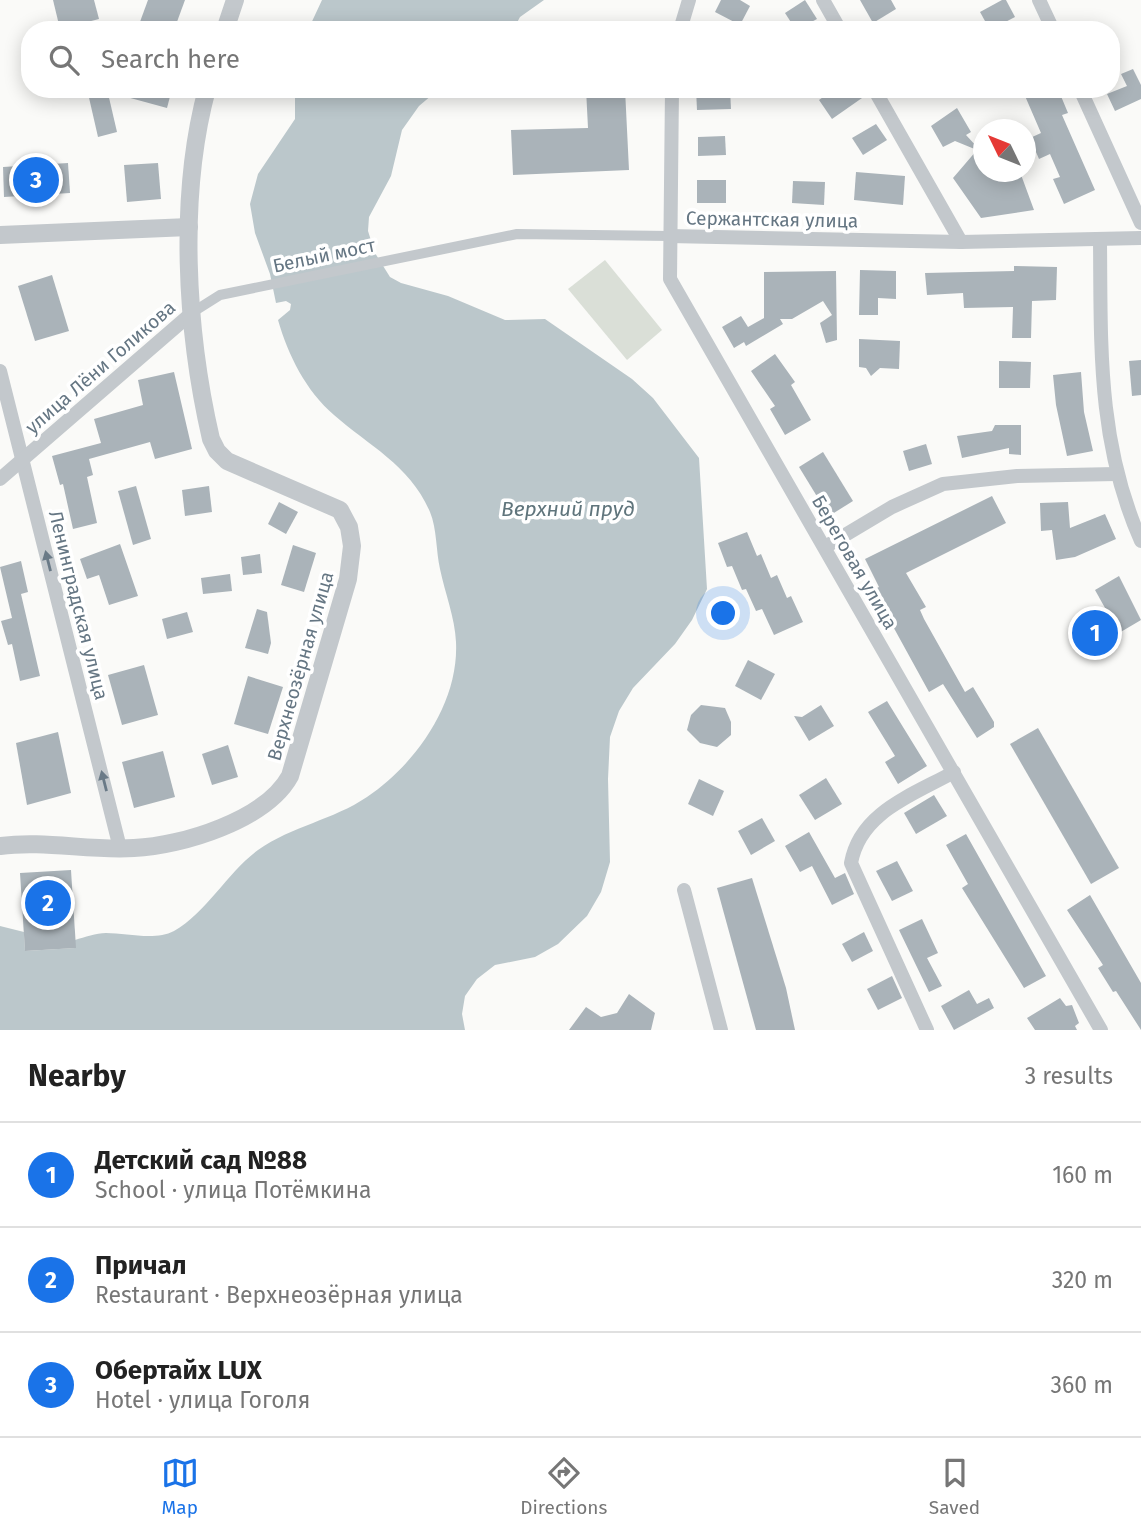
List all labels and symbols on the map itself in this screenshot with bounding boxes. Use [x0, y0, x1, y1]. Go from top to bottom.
north arrow [973, 119, 1036, 182]
pin: 3 [13, 154, 59, 206]
street label: Сержантская улица [686, 206, 858, 233]
street label: Белый мост [271, 233, 378, 278]
street label: улица Лёни Голикова [21, 296, 180, 439]
street label: Береговая улица [807, 491, 902, 633]
water label: Верхний пруд [501, 496, 635, 522]
street label: Ленинградская улица [44, 508, 113, 702]
one-way arrow [42, 550, 53, 572]
street label: Верхнеозёрная улица [262, 569, 338, 763]
your location [706, 596, 740, 630]
pin: 1 [1072, 607, 1118, 659]
one-way arrow [98, 770, 109, 792]
pin: 2 [25, 877, 71, 929]

